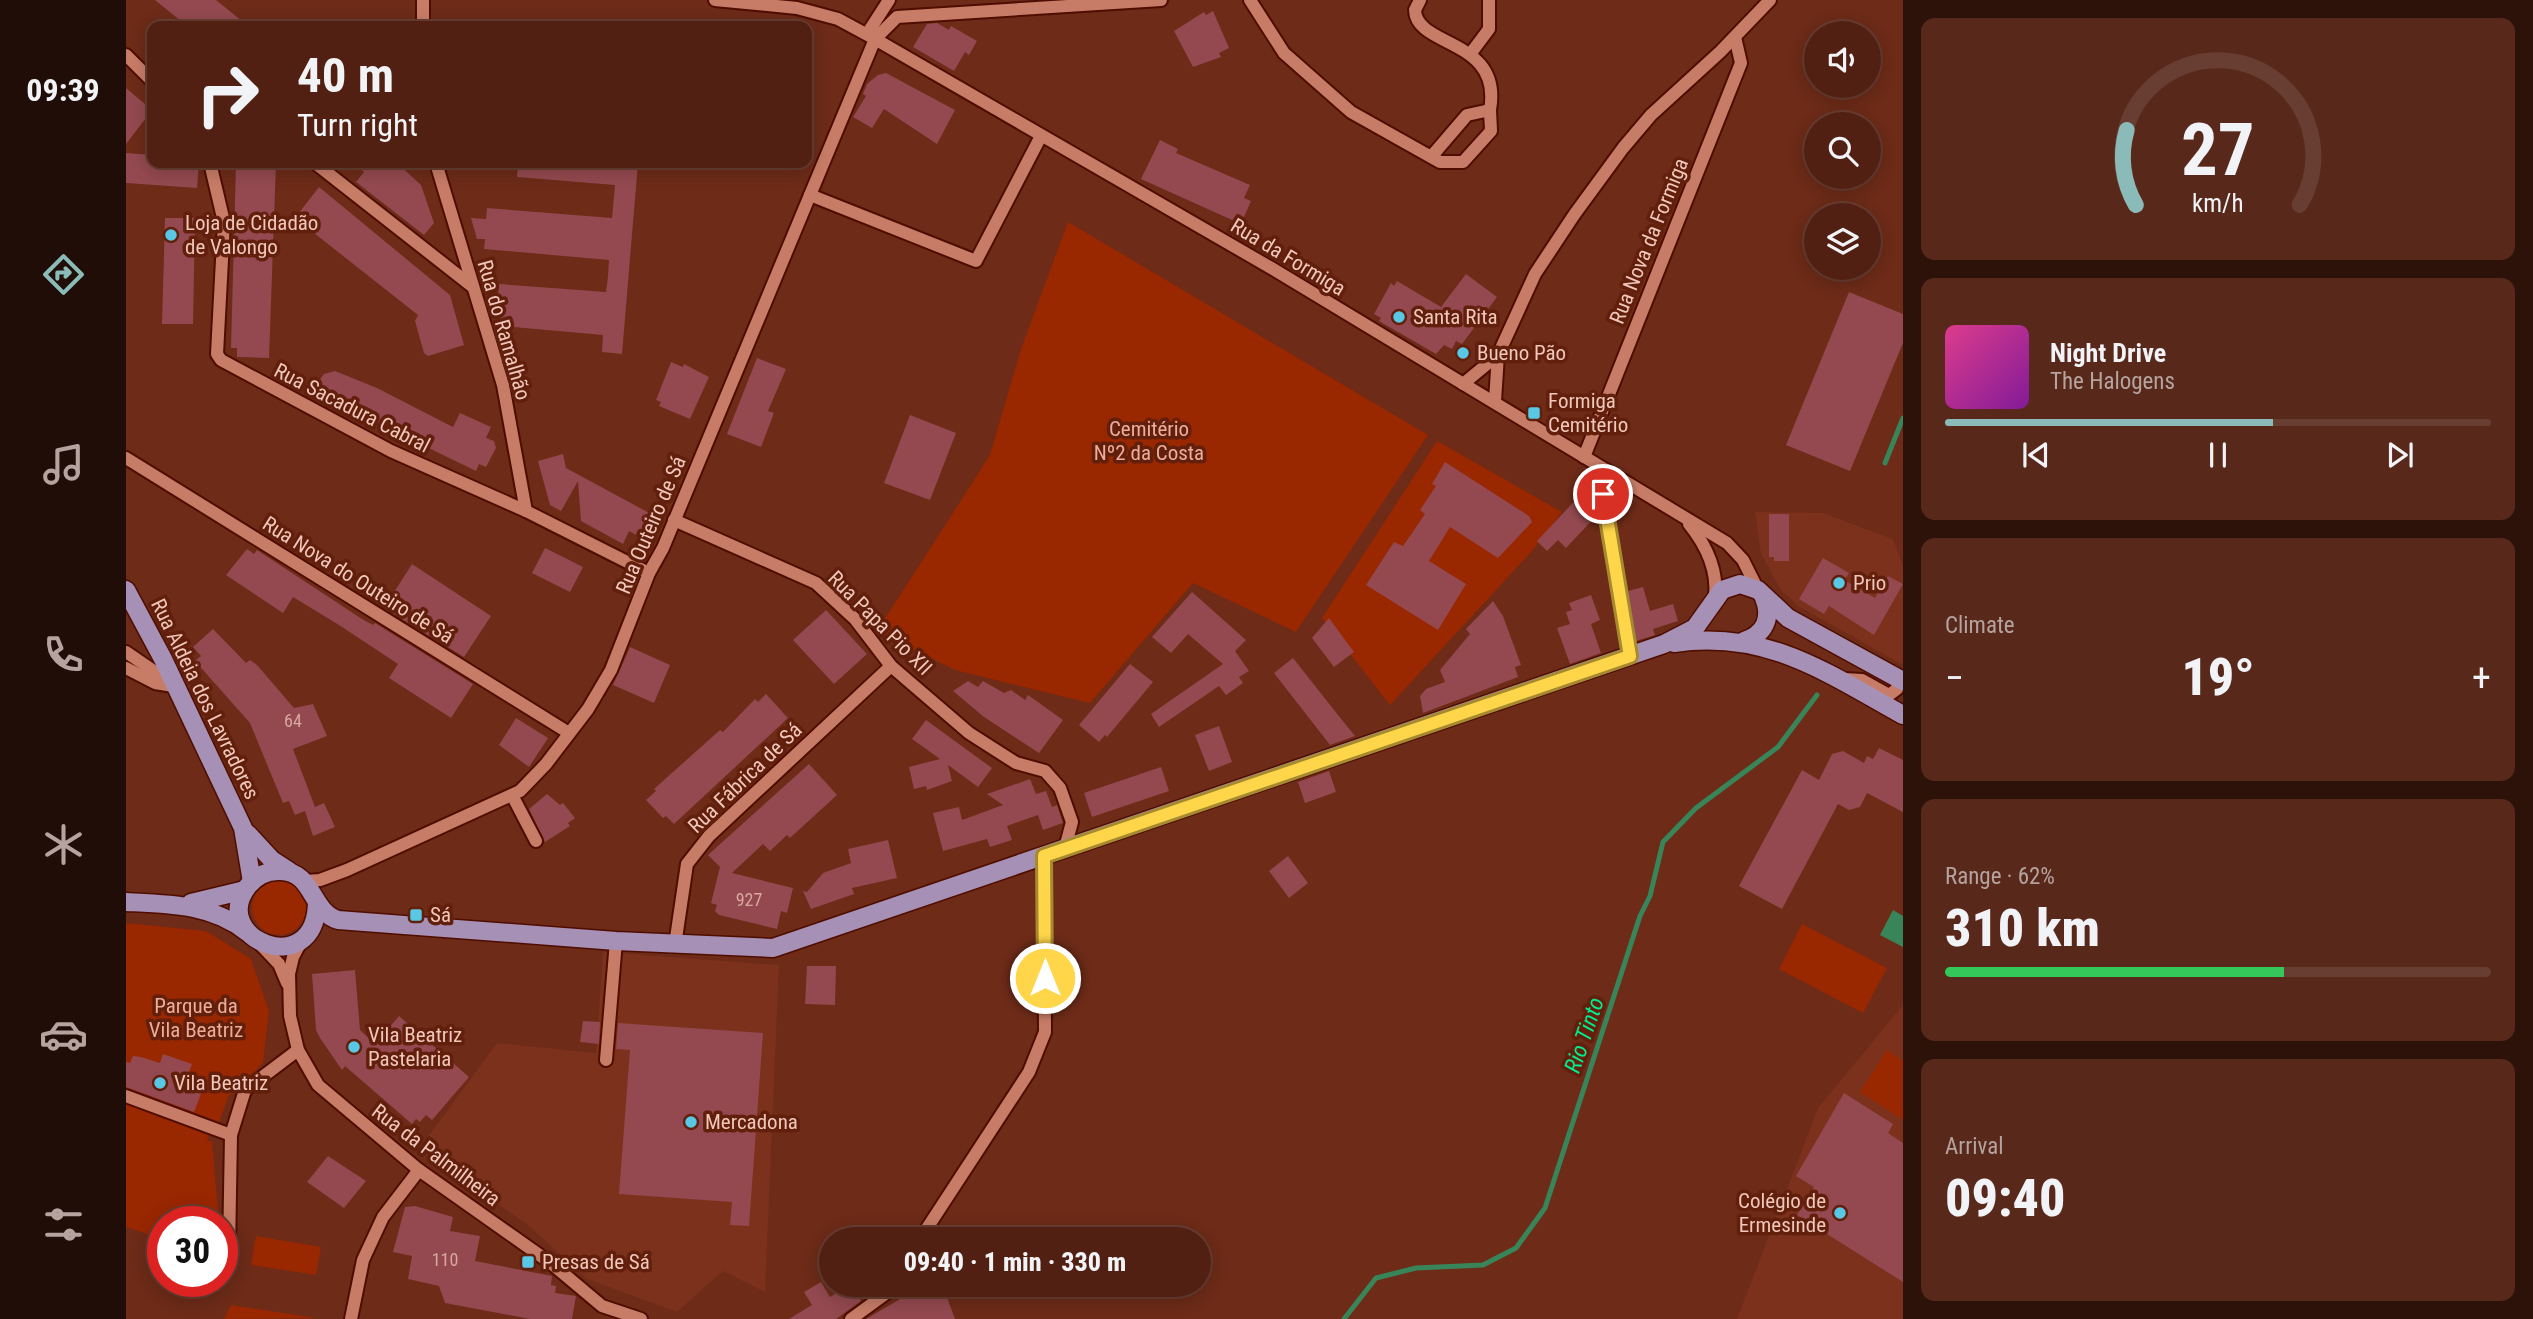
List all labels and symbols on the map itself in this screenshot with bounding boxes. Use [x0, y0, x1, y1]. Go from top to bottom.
street label: Rua Nova da Formiga [1605, 155, 1693, 327]
place label: Loja de Cidadão de Valongo [185, 211, 318, 259]
street label: Rua da Formiga [1226, 213, 1350, 301]
marker: Loja de Cidadão de Valongo [163, 227, 179, 243]
street label: Rua do Ramalhão [473, 257, 535, 403]
place label: Santa Rita [1413, 305, 1497, 329]
marker: Santa Rita [1391, 309, 1407, 325]
place label: Bueno Pão [1477, 341, 1566, 365]
marker: Bueno Pão [1455, 345, 1471, 361]
street label: Rua Sacadura Cabral [270, 358, 434, 458]
place label: Formiga Cemitério [1548, 389, 1628, 437]
marker: Formiga Cemitério [1526, 405, 1542, 421]
park label: Cemitério Nº2 da Costa [1094, 417, 1204, 465]
street label: Rua Outeiro de Sá [611, 452, 691, 598]
pin [1573, 464, 1633, 524]
street label: Rua Nova do Outeiro de Sá [258, 511, 458, 649]
street label: Rua Papa Pio XII [823, 566, 937, 680]
place label: Prio [1853, 571, 1886, 595]
marker: Prio [1831, 575, 1847, 591]
street label: Rua Aldeia dos Lavradores [146, 595, 264, 803]
house number: 64 [284, 710, 302, 731]
street label: Rua Fábrica de Sá [683, 718, 807, 838]
house number: 927 [736, 889, 762, 910]
place label: Sá [430, 903, 451, 927]
marker: Sá [408, 907, 424, 923]
position arrow [1008, 941, 1082, 1015]
park label: Parque da Vila Beatriz [149, 994, 243, 1042]
water label: Rio Tinto [1559, 994, 1610, 1076]
place label: Vila Beatriz Pastelaria [368, 1023, 462, 1071]
marker: Vila Beatriz Pastelaria [346, 1039, 362, 1055]
place label: Vila Beatriz [174, 1071, 268, 1095]
marker: Vila Beatriz [152, 1075, 168, 1091]
street label: Rua da Palmilheira [367, 1099, 505, 1211]
place label: Mercadona [705, 1110, 798, 1134]
marker: Mercadona [683, 1114, 699, 1130]
place label: Colégio de Ermesinde [1738, 1189, 1826, 1237]
marker: Colégio de Ermesinde [1832, 1205, 1848, 1221]
speed limit sign: 30 [147, 1206, 238, 1297]
house number: 110 [432, 1249, 458, 1270]
place label: Presas de Sá [542, 1250, 650, 1274]
marker: Presas de Sá [520, 1254, 536, 1270]

